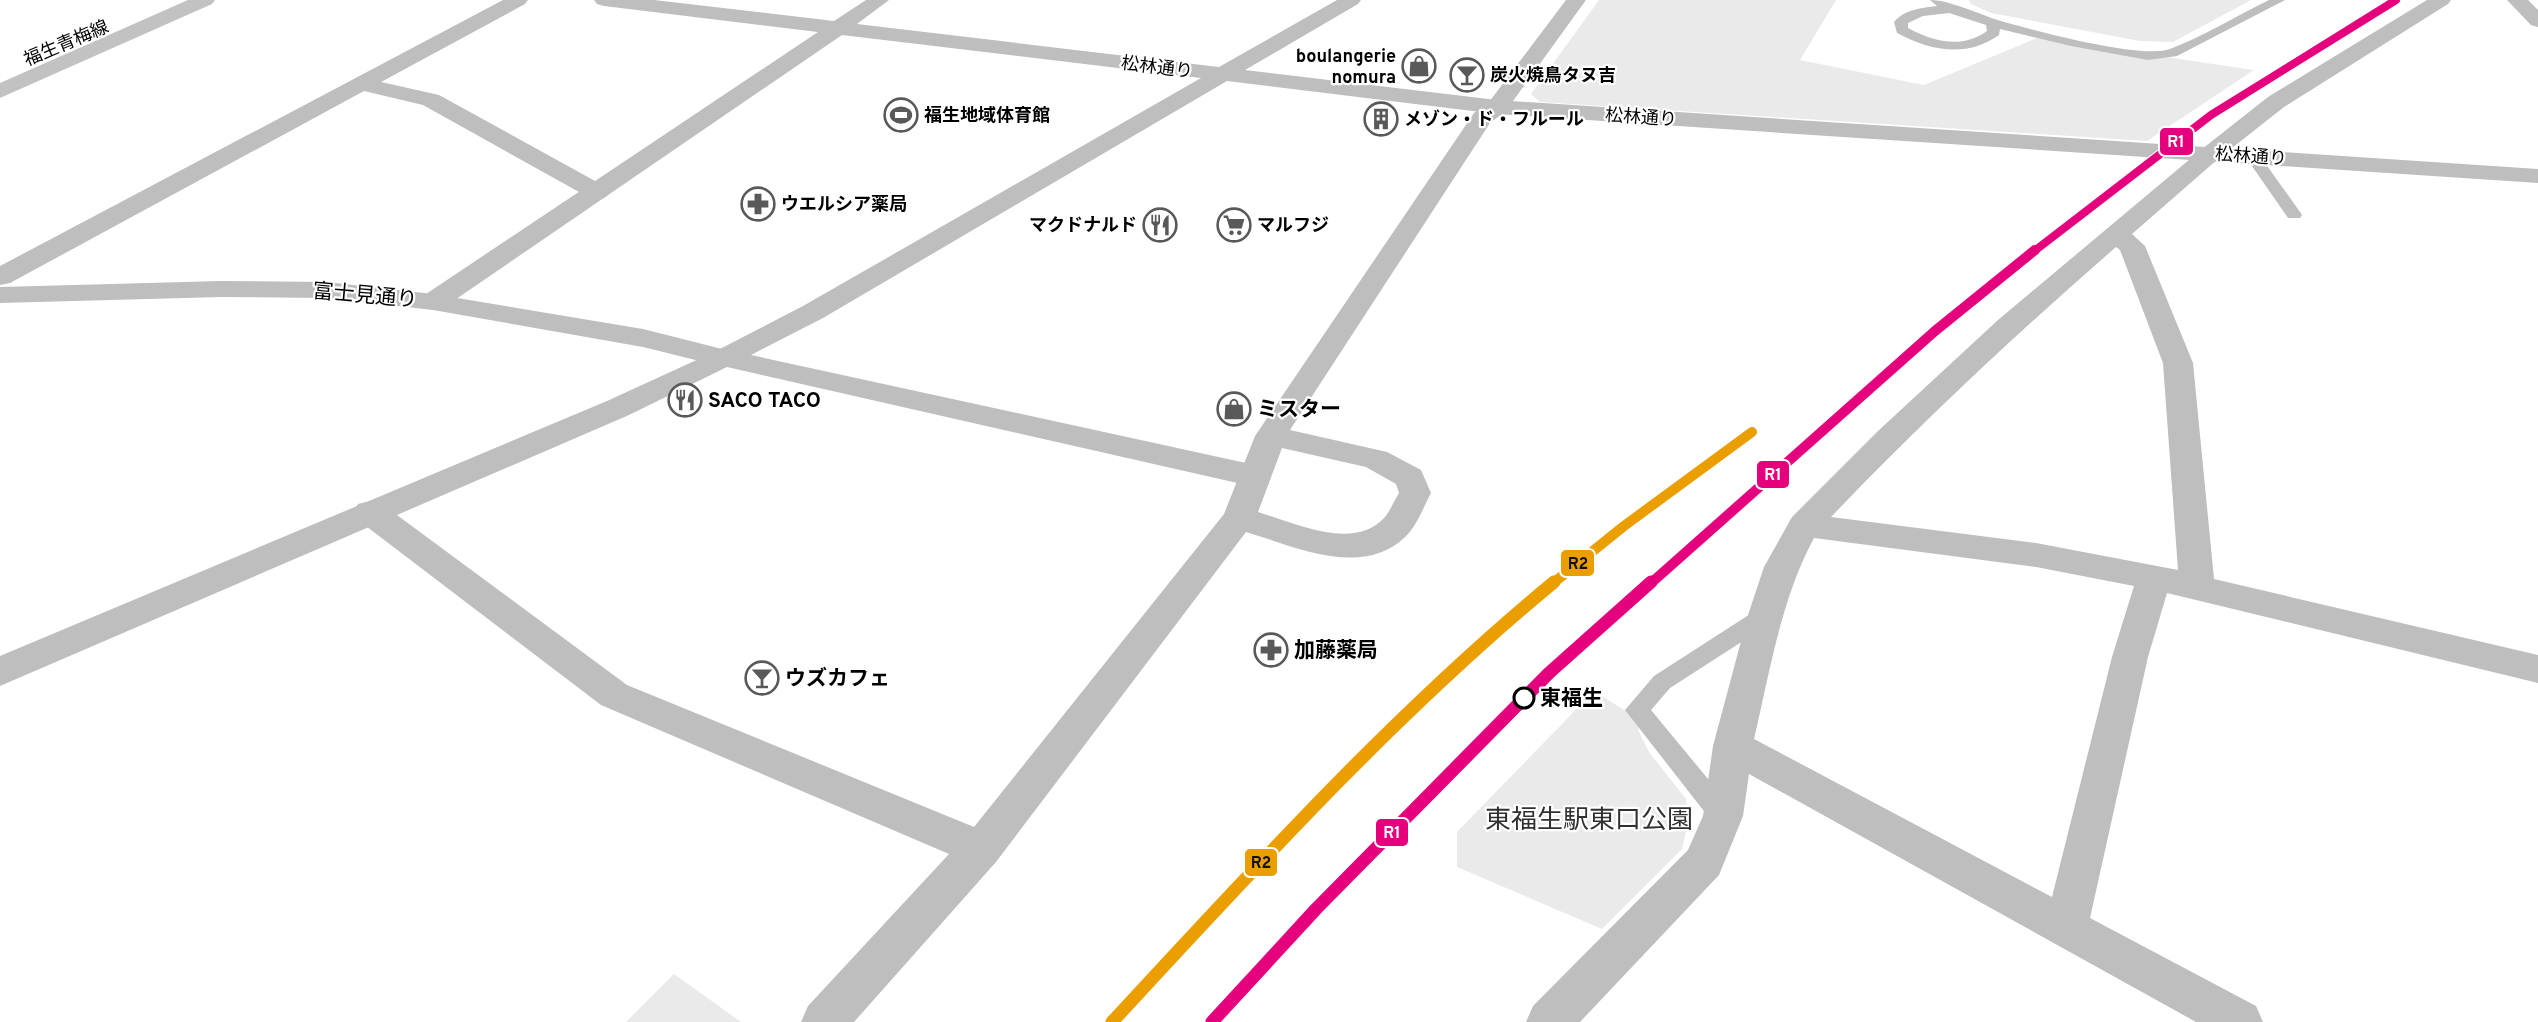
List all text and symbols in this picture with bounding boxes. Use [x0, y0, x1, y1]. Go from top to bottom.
street label: 福生青梅線 [21, 16, 113, 73]
place label: boulangerie nomura [1296, 46, 1396, 90]
shop icon: boulangerie nomura [1401, 48, 1437, 84]
street label: 松林通り [1120, 53, 1194, 84]
bar icon: 炭火焼鳥タヌ吉 [1449, 57, 1485, 93]
place label: 炭火焼鳥タヌ吉 [1490, 65, 1616, 88]
sports icon: 福生地域体育館 [883, 97, 919, 133]
building icon: メゾン・ド・フルール [1363, 101, 1399, 137]
place label: 福生地域体育館 [924, 105, 1050, 128]
street label: 松林通り [1604, 105, 1678, 132]
place label: メゾン・ド・フルール [1404, 109, 1584, 132]
line badge: R1 [2159, 127, 2194, 156]
text: R1 [2167, 133, 2185, 153]
street label: 松林通り [2214, 144, 2288, 171]
pharmacy icon: ウエルシア薬局 [740, 186, 776, 222]
place label: ウエルシア薬局 [781, 194, 907, 217]
restaurant icon: マクドナルド [1142, 207, 1178, 243]
supermarket icon: マルフジ [1216, 207, 1252, 243]
place label: マクドナルド [1029, 215, 1137, 238]
place label: マルフジ [1257, 215, 1329, 238]
street label: 富士見通り [311, 278, 418, 315]
restaurant icon: SACO TACO [667, 382, 703, 418]
place label: SACO TACO [708, 388, 821, 415]
shop icon: ミスター [1216, 391, 1252, 427]
place label: ミスター [1257, 397, 1341, 424]
line badge: R1 [1756, 460, 1790, 489]
text: R1 [1764, 466, 1782, 486]
line badge: R2 [1560, 549, 1595, 577]
text: R2 [1568, 555, 1588, 575]
pharmacy icon: 加藤薬局 [1253, 632, 1289, 668]
place label: 加藤薬局 [1294, 638, 1378, 665]
bar icon: ウズカフェ [744, 660, 780, 696]
place label: ウズカフェ [785, 666, 890, 693]
place label: 東福生 [1540, 686, 1603, 713]
marker: 東福生 [1513, 687, 1535, 709]
park label: 東福生駅東口公園 [1485, 805, 1693, 838]
line badge: R1 [1375, 818, 1409, 847]
text: R1 [1383, 824, 1401, 844]
line badge: R2 [1244, 848, 1278, 877]
text: R2 [1251, 854, 1271, 874]

